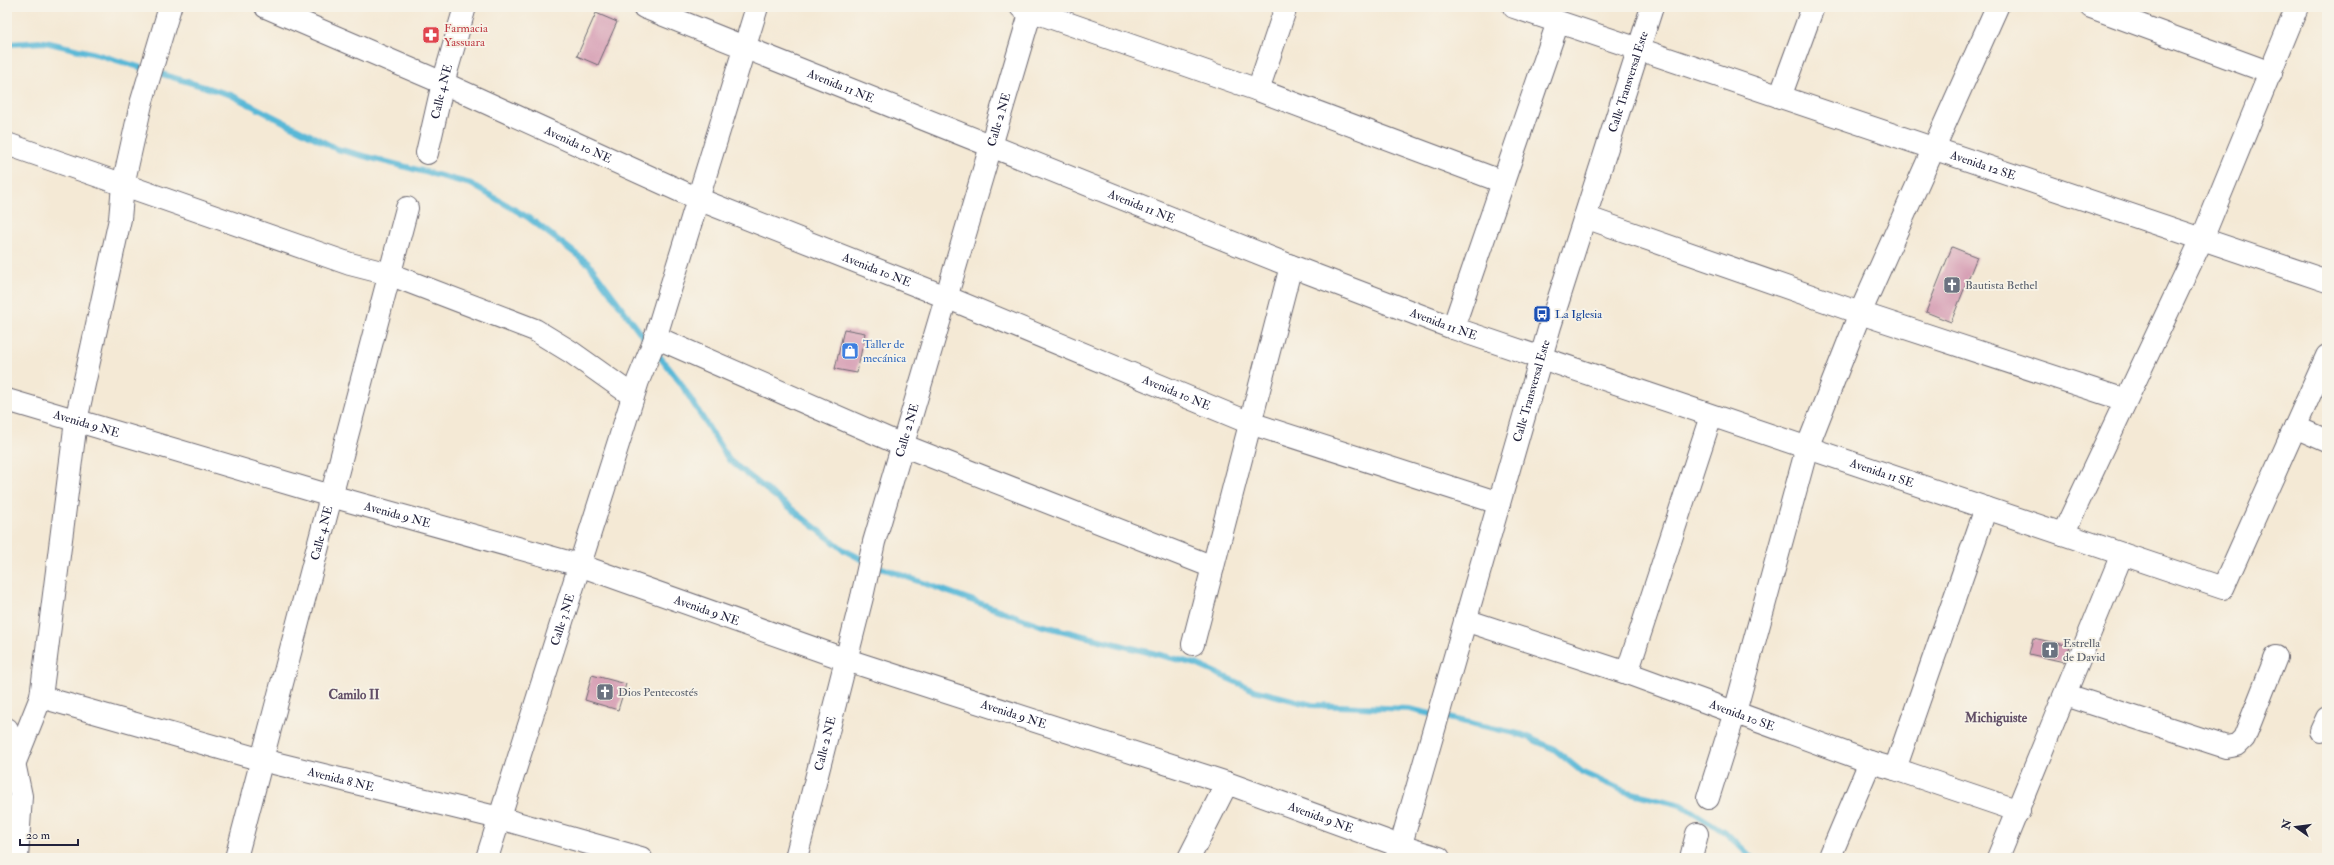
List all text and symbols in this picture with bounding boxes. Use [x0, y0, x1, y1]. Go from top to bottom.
place label: Farmacia Yassuara [444, 21, 489, 50]
pharmacy icon: Farmacia Yassuara [421, 25, 441, 45]
street label: Calle Transversal Este [1605, 29, 1652, 134]
street label: Calle 4 NE [428, 62, 456, 121]
street label: Avenida 11 NE [804, 66, 877, 106]
street label: Calle 2 NE [984, 91, 1014, 148]
street label: Avenida 10 NE [541, 123, 614, 167]
street label: Avenida 12 SE [1947, 147, 2018, 184]
street label: Avenida 11 NE [1105, 186, 1177, 227]
street label: Avenida 10 NE [839, 249, 913, 291]
church icon: Bautista Bethel [1942, 275, 1962, 295]
place label: Bautista Bethel [1965, 278, 2038, 293]
bus stop icon: La Iglesia [1532, 304, 1552, 324]
street label: Avenida 11 NE [1407, 305, 1479, 344]
place label: La Iglesia [1555, 307, 1603, 322]
place label: Taller de mecánica [863, 337, 907, 366]
street label: Calle Transversal Este [1510, 338, 1554, 444]
shop icon: Taller de mecánica [840, 341, 860, 361]
street label: Avenida 10 NE [1139, 372, 1213, 414]
street label: Calle 2 NE [892, 401, 923, 459]
street label: Avenida 9 NE [51, 407, 122, 441]
street label: Avenida 11 SE [1847, 455, 1916, 491]
street label: Avenida 9 NE [362, 498, 433, 531]
street label: Calle 4 NE [308, 504, 336, 562]
street label: Calle 3 NE [548, 592, 578, 648]
street label: Avenida 9 NE [671, 592, 742, 629]
place label: Estrella de David [2063, 636, 2105, 665]
church icon: Estrella de David [2040, 640, 2060, 660]
church icon: Dios Pentecostés [595, 682, 615, 702]
place label: Dios Pentecostés [618, 685, 698, 700]
district label: Camilo II [328, 687, 380, 703]
street label: Avenida 10 SE [1706, 696, 1777, 735]
street label: Avenida 9 NE [978, 697, 1049, 732]
district label: Michiguiste [1964, 710, 2028, 727]
street label: Calle 2 NE [811, 715, 840, 772]
street label: Avenida 8 NE [305, 764, 376, 795]
street label: Avenida 9 NE [1285, 799, 1356, 836]
north arrow [2276, 807, 2316, 847]
text: N [2279, 817, 2295, 832]
scale bar [20, 821, 78, 847]
text: 20 m [26, 828, 51, 843]

